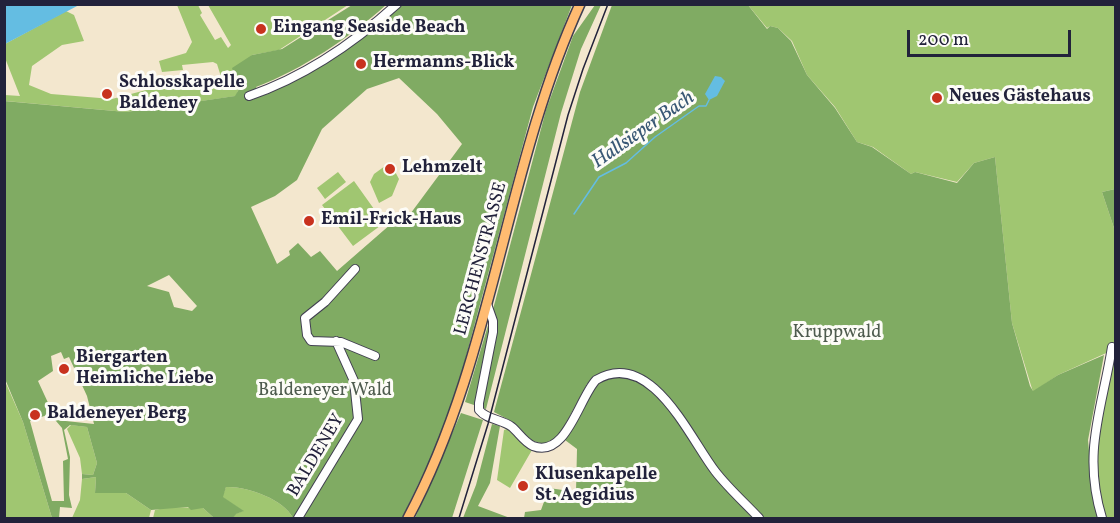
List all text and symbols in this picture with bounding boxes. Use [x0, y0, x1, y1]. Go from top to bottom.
place label: Eingang Seaside Beach [273, 18, 466, 40]
scale bar [910, 18, 1074, 56]
marker: Eingang Seaside Beach [254, 22, 268, 36]
text: 200 m [918, 28, 969, 53]
place label: Hermanns-Blick [373, 53, 514, 75]
marker: Hermanns-Blick [354, 57, 368, 71]
place label: Schlosskapelle Baldeney [119, 73, 245, 116]
marker: Schlosskapelle Baldeney [100, 87, 114, 101]
water label: Hallsieper Bach [588, 87, 700, 175]
place label: Neues Gästehaus [949, 87, 1091, 109]
marker: Neues Gästehaus [930, 91, 944, 105]
place label: Lehmzelt [402, 158, 482, 180]
marker: Lehmzelt [383, 162, 397, 176]
street label: LERCHENSTRASSE [451, 180, 513, 338]
place label: Emil-Frick-Haus [321, 210, 462, 232]
marker: Emil-Frick-Haus [302, 214, 316, 228]
park label: Kruppwald [793, 323, 881, 345]
place label: Biergarten Heimliche Liebe [76, 348, 214, 391]
marker: Biergarten Heimliche Liebe [57, 362, 71, 376]
park label: Baldeneyer Wald [258, 381, 392, 403]
place label: Baldeneyer Berg [47, 404, 187, 426]
marker: Baldeneyer Berg [28, 408, 42, 422]
street label: BALDENEY [284, 411, 350, 501]
place label: Klusenkapelle St. Aegidius [535, 465, 657, 508]
marker: Klusenkapelle St. Aegidius [516, 479, 530, 493]

